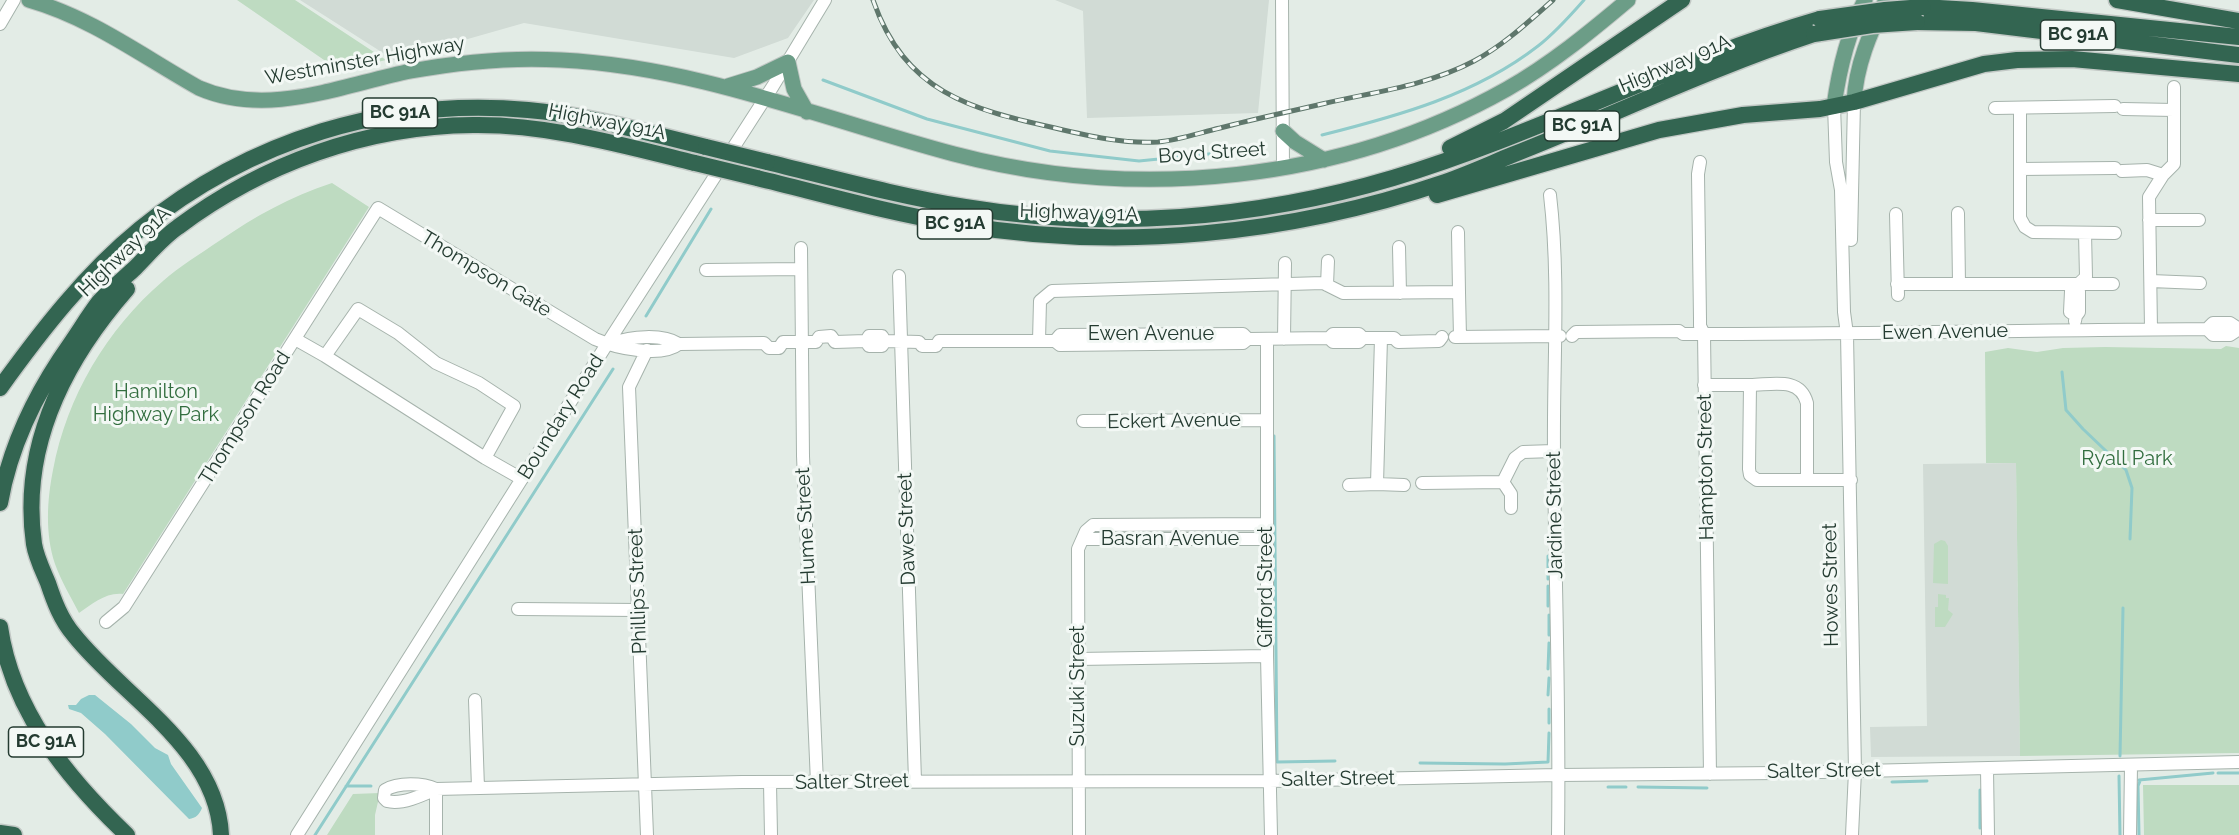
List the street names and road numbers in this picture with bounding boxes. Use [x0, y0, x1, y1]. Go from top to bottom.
road number: BC 91A [2040, 20, 2116, 50]
street label: Highway 91A [1615, 30, 1735, 98]
street label: Westminster Highway [263, 32, 467, 90]
road number: BC 91A [362, 98, 438, 128]
street label: Highway 91A [546, 99, 668, 145]
road number: BC 91A [1544, 111, 1620, 141]
street label: Boyd Street [1157, 137, 1267, 169]
street label: Highway 91A [1019, 199, 1139, 227]
street label: Highway 91A [74, 202, 176, 302]
road number: BC 91A [918, 209, 992, 239]
street label: Thompson Gate [416, 226, 556, 322]
street label: Ewen Avenue [1882, 319, 2008, 345]
street label: Ewen Avenue [1088, 322, 1214, 346]
street label: Thompson Road [194, 347, 296, 489]
street label: Boundary Road [513, 350, 609, 484]
street label: Hampton Street [1693, 393, 1719, 541]
street label: Eckert Avenue [1107, 408, 1241, 434]
street label: Jardine Street [1542, 451, 1568, 579]
street label: Hume Street [791, 467, 821, 585]
street label: Dawe Street [893, 472, 921, 586]
street label: Howes Street [1818, 523, 1844, 647]
street label: Gifford Street [1254, 526, 1278, 648]
street label: Phillips Street [624, 527, 652, 655]
street label: Basran Avenue [1101, 527, 1239, 551]
street label: Suzuki Street [1066, 625, 1090, 747]
road number: BC 91A [9, 727, 84, 757]
street label: Salter Street [1767, 758, 1881, 784]
street label: Salter Street [1281, 766, 1395, 792]
street label: Salter Street [795, 769, 909, 795]

